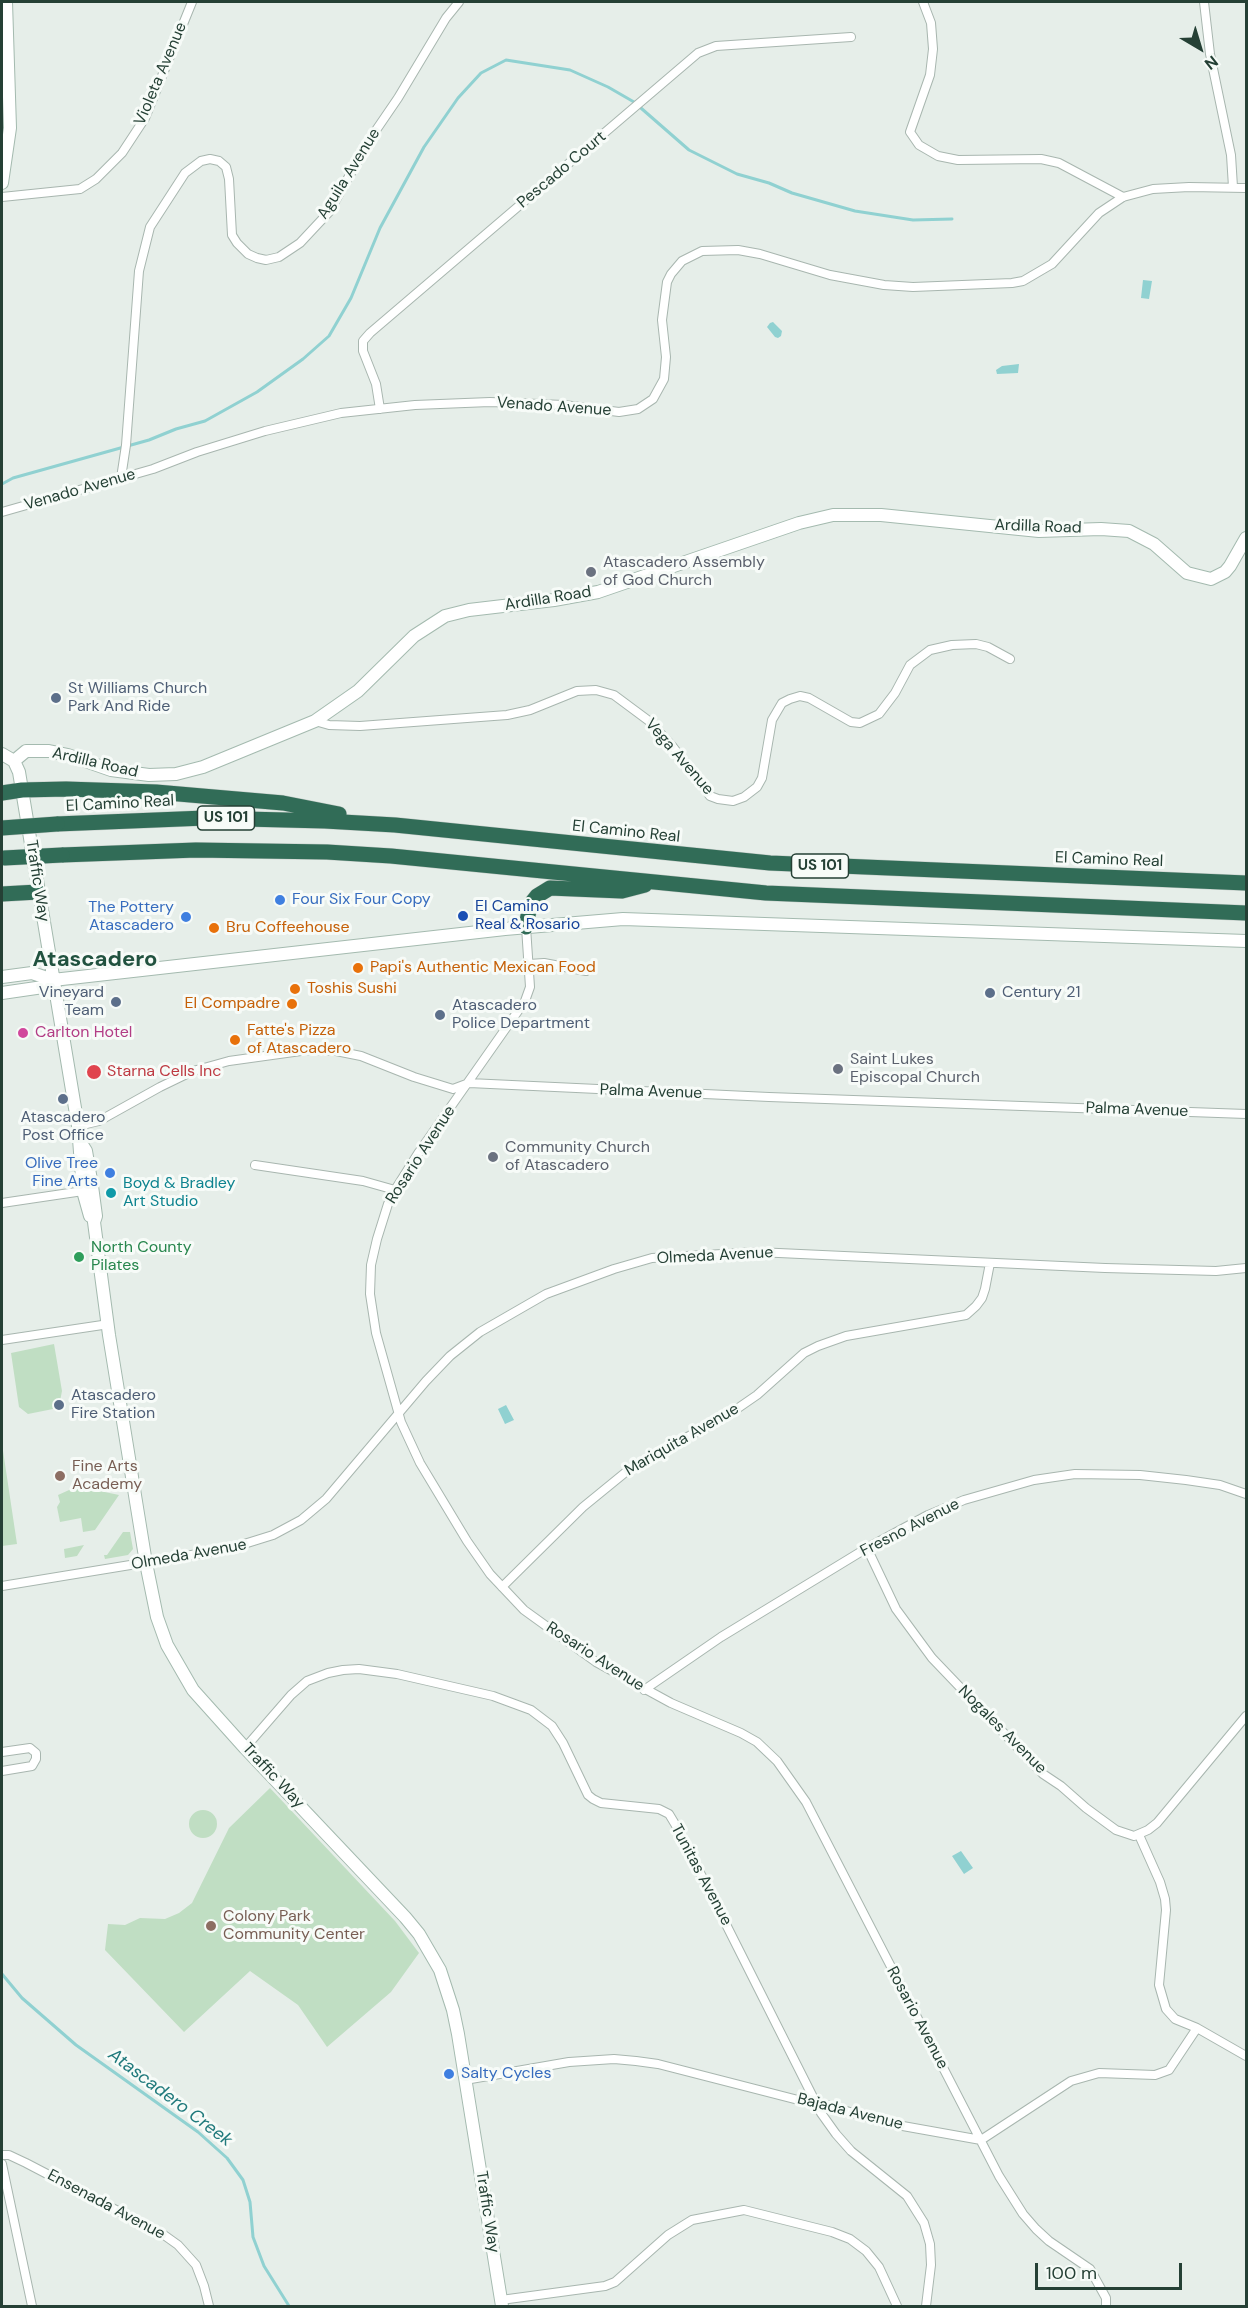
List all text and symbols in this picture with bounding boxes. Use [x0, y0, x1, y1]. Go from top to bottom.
north arrow [1170, 18, 1230, 78]
street label: Violeta Avenue [131, 20, 191, 128]
text: N [1200, 51, 1222, 74]
street label: Aguila Avenue [313, 125, 385, 223]
street label: Pescado Court [514, 127, 610, 213]
street label: Venado Avenue [496, 393, 612, 421]
street label: Venado Avenue [22, 465, 138, 515]
street label: Ardilla Road [994, 516, 1082, 538]
place label: Atascadero Assembly of God Church [603, 553, 765, 591]
marker: Atascadero Assembly of God Church [584, 565, 598, 579]
street label: Ardilla Road [503, 583, 593, 615]
place label: St Williams Church Park And Ride [68, 679, 207, 717]
marker: St Williams Church Park And Ride [49, 691, 63, 705]
street label: Vega Avenue [641, 715, 717, 799]
street label: Ardilla Road [50, 744, 140, 782]
street label: El Camino Real [65, 792, 175, 816]
road number: US 101 [198, 806, 254, 830]
street label: El Camino Real [571, 817, 681, 847]
street label: Traffic Way [21, 839, 53, 923]
street label: El Camino Real [1054, 849, 1164, 871]
road number: US 101 [792, 854, 848, 878]
place label: Four Six Four Copy [292, 890, 431, 910]
marker: Four Six Four Copy [273, 893, 287, 907]
place label: El Camino Real & Rosario [475, 897, 580, 935]
place label: The Pottery Atascadero [88, 898, 174, 936]
marker: El Camino Real & Rosario [456, 909, 470, 923]
marker: The Pottery Atascadero [179, 910, 193, 924]
place label: Bru Coffeehouse [226, 918, 350, 938]
marker: Bru Coffeehouse [207, 921, 221, 935]
district label: Atascadero [33, 947, 157, 973]
place label: Papi's Authentic Mexican Food [370, 958, 596, 978]
marker: Papi's Authentic Mexican Food [351, 961, 365, 975]
place label: Toshis Sushi [307, 979, 397, 999]
marker: Toshis Sushi [288, 982, 302, 996]
place label: Vineyard Team [39, 983, 104, 1021]
place label: Century 21 [1002, 983, 1080, 1003]
marker: Century 21 [983, 986, 997, 1000]
place label: El Compadre [184, 994, 280, 1014]
marker: Vineyard Team [109, 995, 123, 1009]
place label: Atascadero Police Department [452, 996, 590, 1034]
marker: El Compadre [285, 997, 299, 1011]
marker: Atascadero Police Department [433, 1008, 447, 1022]
place label: Fatte's Pizza of Atascadero [247, 1021, 351, 1059]
place label: Carlton Hotel [35, 1023, 132, 1043]
marker: Carlton Hotel [16, 1026, 30, 1040]
marker: Fatte's Pizza of Atascadero [228, 1033, 242, 1047]
place label: Saint Lukes Episcopal Church [850, 1050, 980, 1088]
place label: Starna Cells Inc [107, 1062, 221, 1082]
marker: Saint Lukes Episcopal Church [831, 1062, 845, 1076]
marker: Starna Cells Inc [85, 1063, 103, 1081]
street label: Palma Avenue [599, 1081, 703, 1103]
marker: Atascadero Post Office [56, 1092, 70, 1106]
street label: Palma Avenue [1085, 1099, 1189, 1121]
street label: Rosario Avenue [382, 1102, 460, 1208]
place label: Atascadero Post Office [20, 1108, 106, 1146]
place label: Community Church of Atascadero [505, 1138, 650, 1176]
marker: Community Church of Atascadero [486, 1150, 500, 1164]
place label: Olive Tree Fine Arts [25, 1154, 98, 1192]
marker: Olive Tree Fine Arts [103, 1166, 117, 1180]
place label: Boyd & Bradley Art Studio [123, 1174, 235, 1212]
marker: Boyd & Bradley Art Studio [104, 1186, 118, 1200]
place label: North County Pilates [91, 1238, 192, 1276]
street label: Olmeda Avenue [656, 1243, 774, 1269]
marker: North County Pilates [72, 1250, 86, 1264]
place label: Atascadero Fire Station [71, 1386, 156, 1424]
marker: Atascadero Fire Station [52, 1398, 66, 1412]
street label: Mariquita Avenue [622, 1400, 742, 1480]
place label: Fine Arts Academy [72, 1457, 142, 1495]
marker: Fine Arts Academy [53, 1469, 67, 1483]
street label: Fresno Avenue [857, 1495, 963, 1561]
street label: Olmeda Avenue [130, 1535, 248, 1575]
street label: Rosario Avenue [542, 1618, 648, 1696]
street label: Nogales Avenue [954, 1682, 1050, 1778]
street label: Traffic Way [238, 1739, 308, 1813]
street label: Tunitas Avenue [666, 1821, 736, 1929]
place label: Colony Park Community Center [223, 1907, 365, 1945]
marker: Colony Park Community Center [204, 1919, 218, 1933]
street label: Rosario Avenue [882, 1964, 952, 2072]
water label: Atascadero Creek [104, 2044, 236, 2152]
place label: Salty Cycles [461, 2064, 551, 2084]
marker: Salty Cycles [442, 2067, 456, 2081]
street label: Bajada Avenue [795, 2090, 905, 2134]
street label: Ensenada Avenue [44, 2166, 168, 2244]
street label: Traffic Way [471, 2170, 503, 2254]
scale bar [1038, 2251, 1185, 2289]
text: 100 m [1046, 2261, 1097, 2285]

